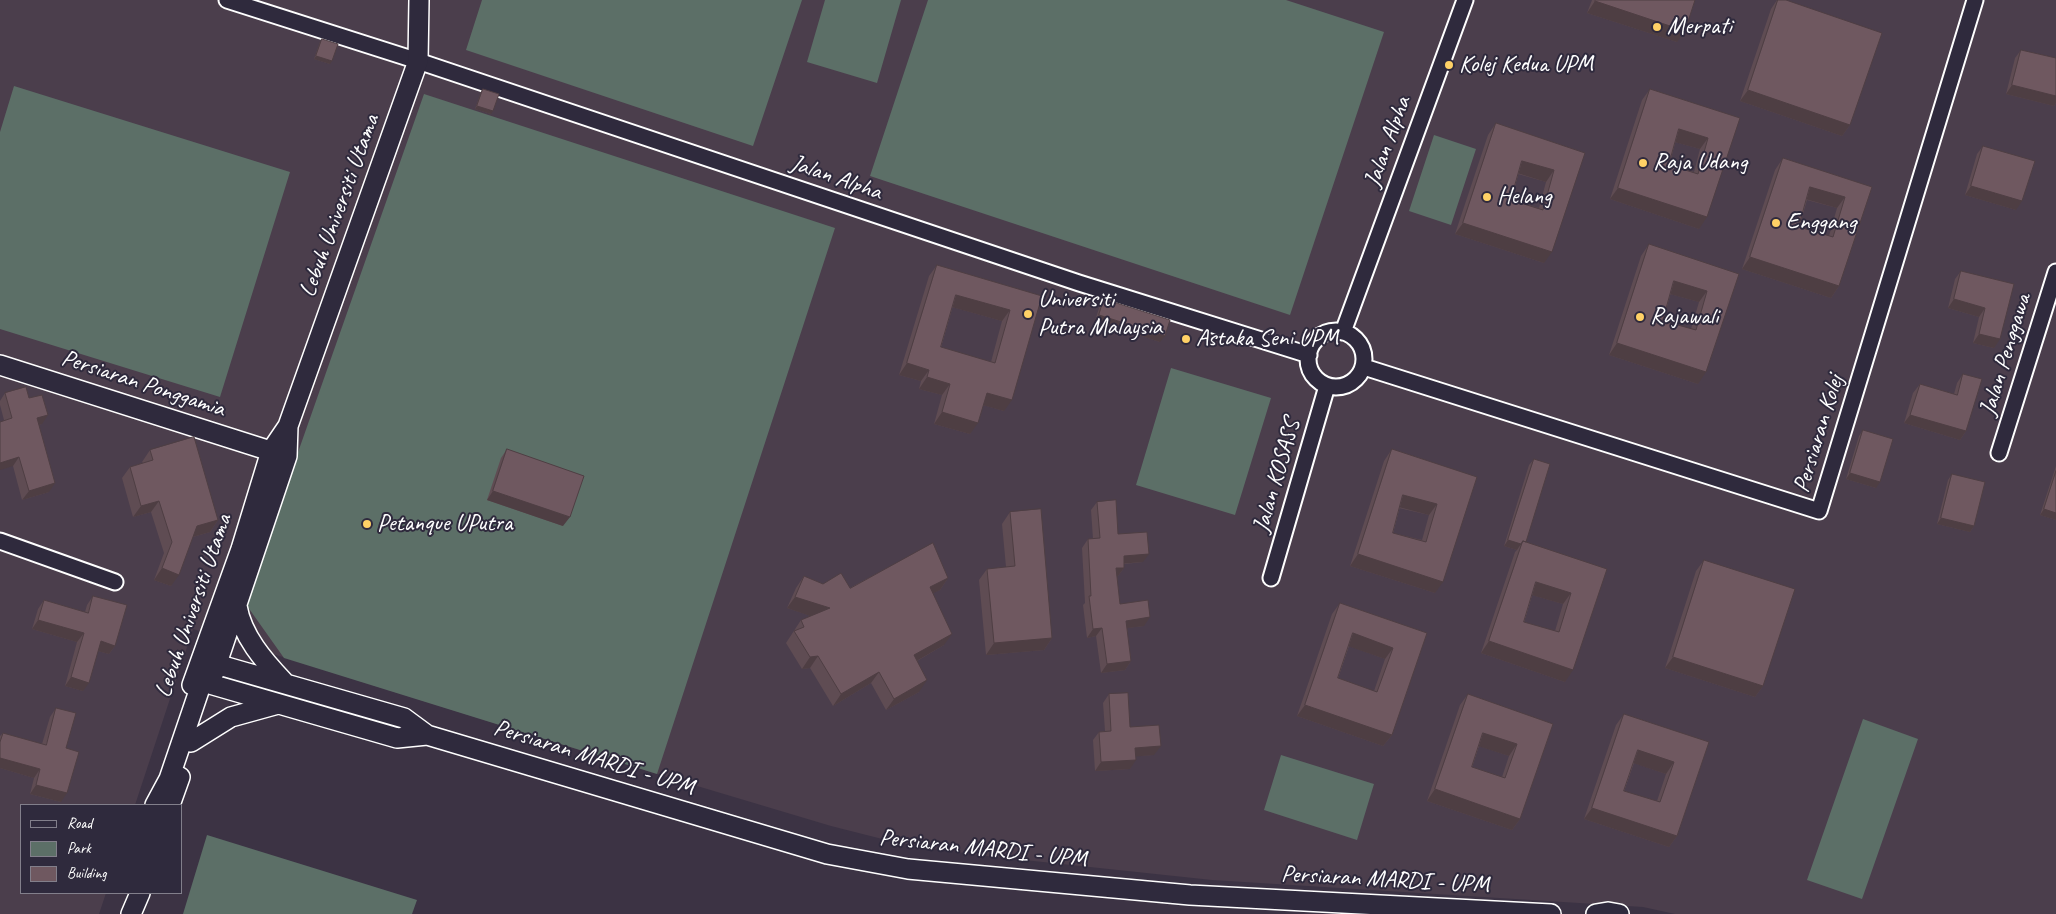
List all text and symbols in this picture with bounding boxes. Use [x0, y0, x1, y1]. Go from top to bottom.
place label: Merpati [1667, 13, 1732, 41]
marker: Merpati [1651, 21, 1663, 33]
place label: Kolej Kedua UPM [1459, 51, 1593, 79]
marker: Kolej Kedua UPM [1443, 59, 1455, 71]
street label: Jalan Alpha [1358, 93, 1418, 191]
street label: Lebuh Universiti Utama [294, 111, 386, 301]
street label: Jalan Alpha [787, 149, 885, 207]
place label: Raja Udang [1653, 149, 1747, 177]
marker: Raja Udang [1637, 157, 1649, 169]
place label: Helang [1497, 183, 1552, 211]
marker: Helang [1481, 191, 1493, 203]
place label: Enggang [1786, 209, 1856, 237]
marker: Enggang [1770, 217, 1782, 229]
place label: Universiti Putra Malaysia [1038, 286, 1162, 342]
street label: Jalan Penggawa [1974, 291, 2038, 419]
place label: Rajawali [1650, 303, 1718, 331]
marker: Universiti Putra Malaysia [1022, 308, 1034, 320]
marker: Rajawali [1634, 311, 1646, 323]
place label: Astaka Seni UPM [1196, 325, 1338, 353]
marker: Astaka Seni UPM [1180, 333, 1192, 345]
street label: Persiaran Ponggamia [58, 344, 228, 424]
street label: Persiaran Kolej [1787, 372, 1851, 496]
street label: Jalan KOSASS [1247, 416, 1307, 536]
place label: Petanque UPutra [377, 510, 512, 538]
street label: Lebuh Universiti Utama [149, 511, 239, 701]
marker: Petanque UPutra [361, 518, 373, 530]
street label: Persiaran MARDI - UPM [490, 714, 698, 802]
legend [20, 804, 182, 894]
text: Road [67, 814, 92, 833]
street label: Persiaran MARDI - UPM [878, 824, 1088, 874]
text: Park [67, 839, 91, 858]
street label: Persiaran MARDI - UPM [1280, 860, 1490, 900]
text: Building [67, 864, 106, 883]

